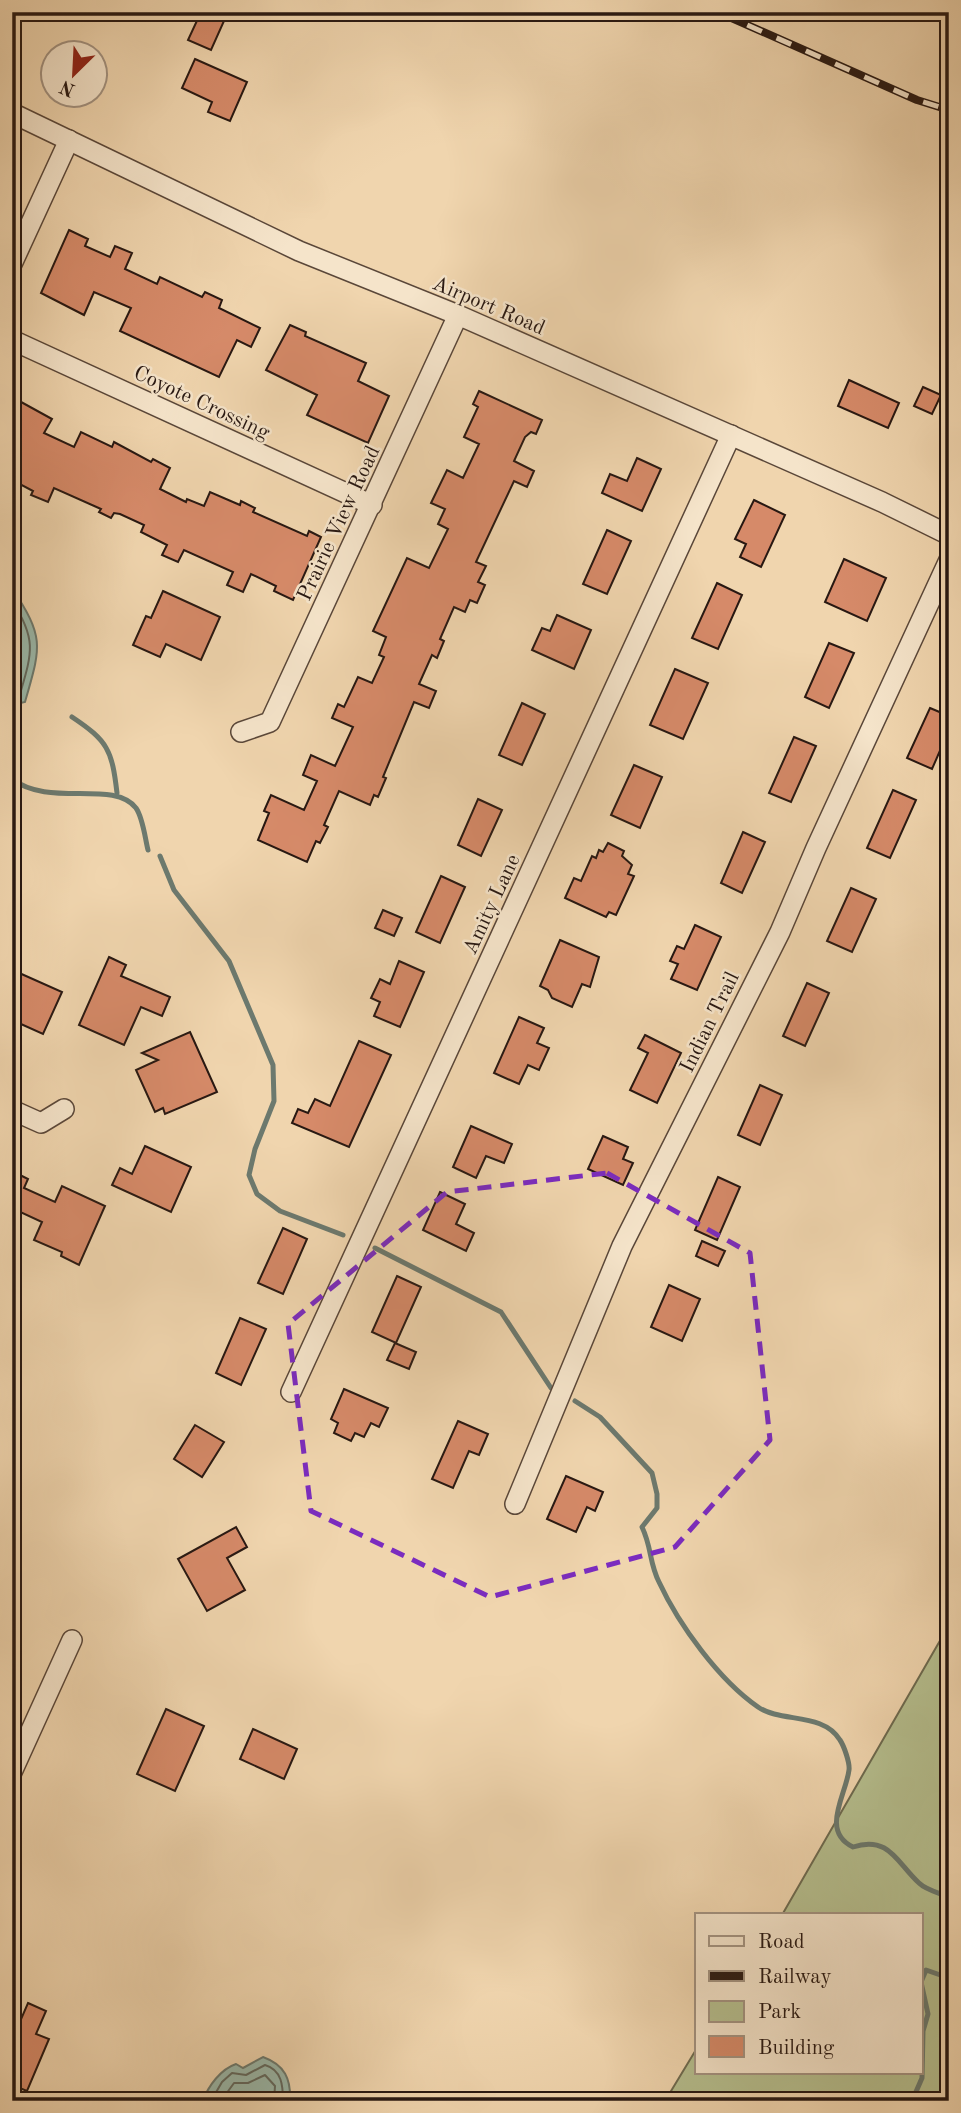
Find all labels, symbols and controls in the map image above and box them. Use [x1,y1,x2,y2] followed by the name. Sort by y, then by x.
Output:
[38,38,108,108] north arrow
[57,75,79,99] text: N
[429,273,548,340] street label: Airport Road
[130,363,273,444] street label: Coyote Crossing
[294,443,384,604] street label: Prairie View Road
[460,851,525,958] street label: Amity Lane
[677,969,744,1076] street label: Indian Trail
[695,1913,922,2074] legend
[758,1932,805,1953] text: Road
[758,1967,832,1988] text: Railway
[758,2002,801,2023] text: Park
[758,2038,835,2059] text: Building

